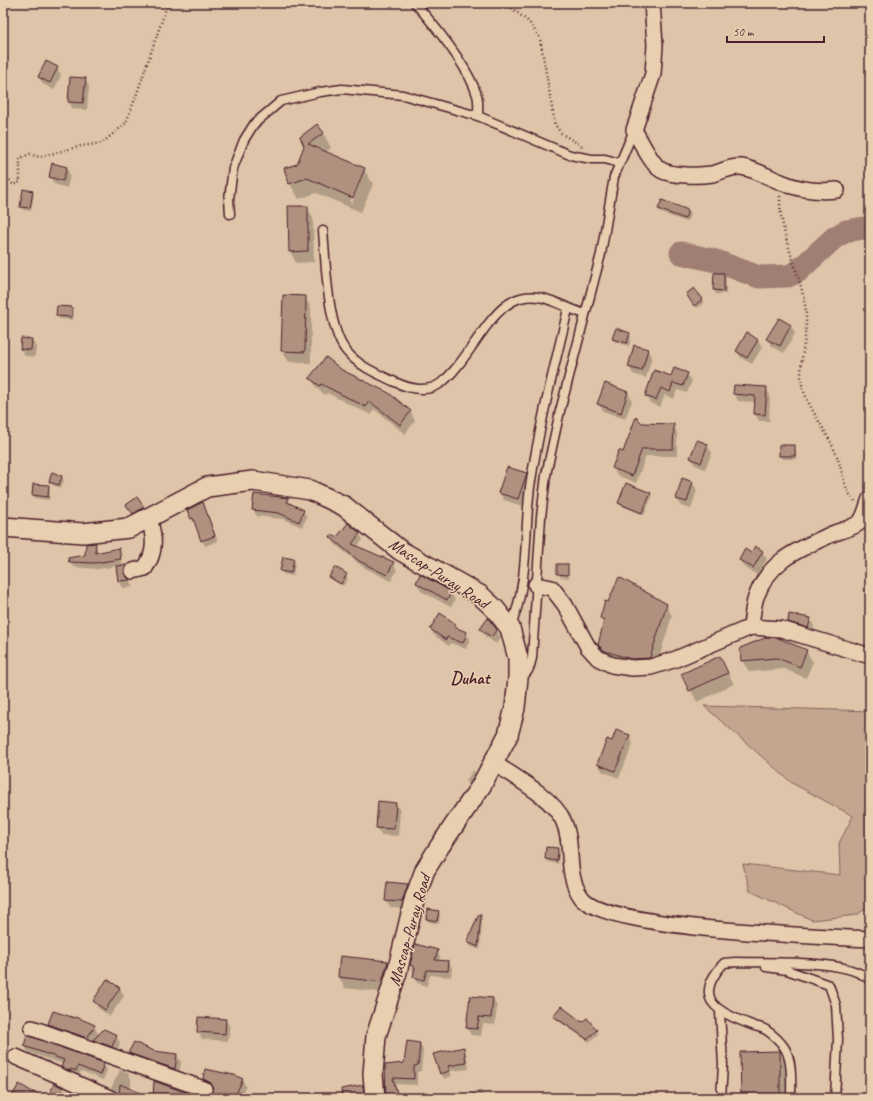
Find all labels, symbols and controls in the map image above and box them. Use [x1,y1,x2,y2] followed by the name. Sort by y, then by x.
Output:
[727,18,824,44] scale bar
[733,24,755,40] text: 50 m
[385,533,495,615] street label: Mascap-Puray Road
[450,667,492,689] district label: Duhat
[383,870,436,988] street label: Mascap-Puray Road

